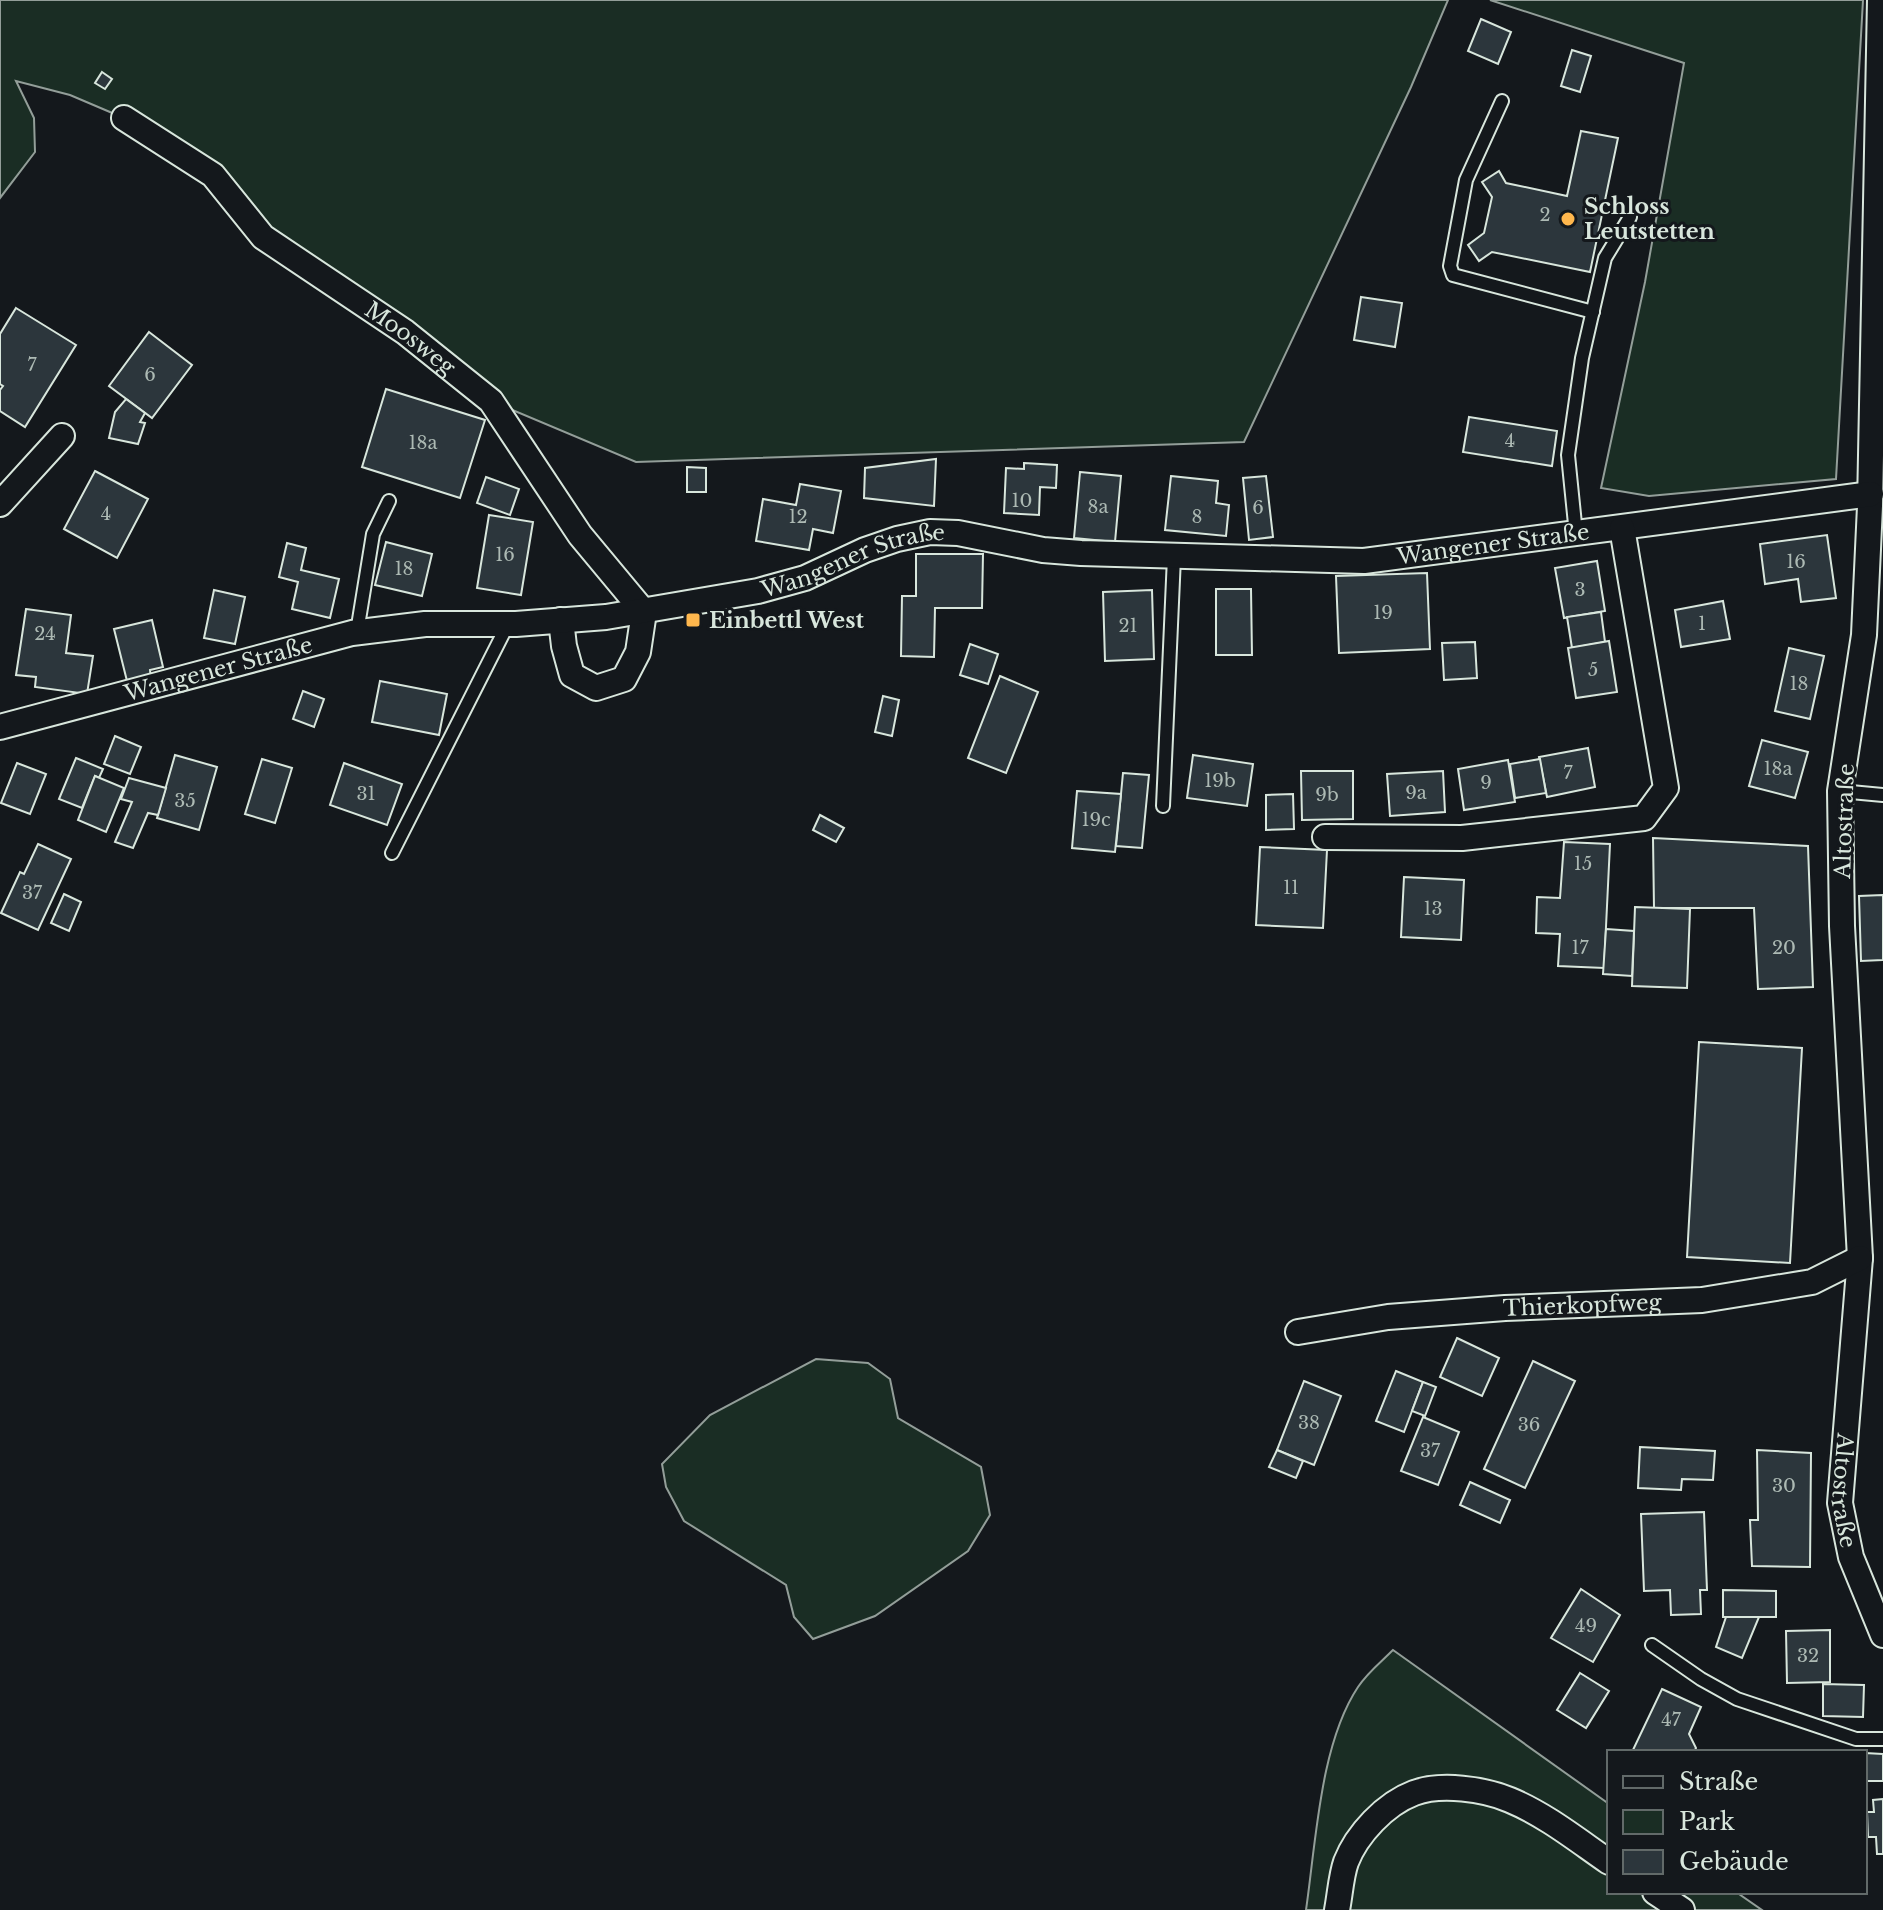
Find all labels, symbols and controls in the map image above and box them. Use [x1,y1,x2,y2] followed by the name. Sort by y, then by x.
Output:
[1584,193,1715,245] place label: Schloss Leutstetten
[1539,204,1551,226] house number: 2
[1559,210,1577,228] marker: Schloss Leutstetten
[360,296,461,382] street label: Moosweg
[27,354,37,376] house number: 7
[144,364,156,386] house number: 6
[1505,430,1515,452] house number: 4
[409,432,437,454] house number: 18a
[1012,490,1032,512] house number: 10
[1088,496,1108,518] house number: 8a
[1252,497,1264,519] house number: 6
[101,503,111,525] house number: 4
[788,506,808,528] house number: 12
[1192,506,1202,528] house number: 8
[1394,518,1591,571] street label: Wangener Straße
[757,519,945,604] street label: Wangener Straße
[495,544,515,566] house number: 16
[1786,551,1806,573] house number: 16
[395,558,413,580] house number: 18
[1574,579,1586,601] house number: 3
[1373,602,1393,624] house number: 19
[709,607,864,634] place label: Einbettl West
[684,611,702,629] marker: Einbettl West
[1698,613,1706,635] house number: 1
[1118,615,1138,637] house number: 21
[34,623,56,645] house number: 24
[120,631,316,707] street label: Wangener Straße
[1588,659,1598,681] house number: 5
[1790,673,1808,695] house number: 18
[1764,758,1792,780] house number: 18a
[1563,762,1573,784] house number: 7
[1829,763,1860,880] street label: Altostraße
[1204,770,1236,792] house number: 19b
[1480,772,1492,794] house number: 9
[1405,782,1427,804] house number: 9a
[356,783,376,805] house number: 31
[1315,784,1339,806] house number: 9b
[174,790,196,812] house number: 35
[1081,809,1111,831] house number: 19c
[1574,853,1592,875] house number: 15
[1283,877,1299,899] house number: 11
[22,882,43,904] house number: 37
[1423,898,1443,920] house number: 13
[1571,937,1589,959] house number: 17
[1772,937,1796,959] house number: 20
[1502,1289,1663,1322] street label: Thierkopfweg
[1298,1412,1320,1434] house number: 38
[1518,1414,1540,1436] house number: 36
[1825,1431,1862,1550] street label: Altostraße
[1420,1440,1441,1462] house number: 37
[1772,1475,1796,1497] house number: 30
[1575,1615,1597,1637] house number: 49
[1797,1645,1819,1667] house number: 32
[1661,1709,1682,1731] house number: 47
[1607,1750,1867,1894] legend
[1679,1767,1758,1796] text: Straße
[1679,1807,1735,1836] text: Park
[1679,1847,1789,1876] text: Gebäude

